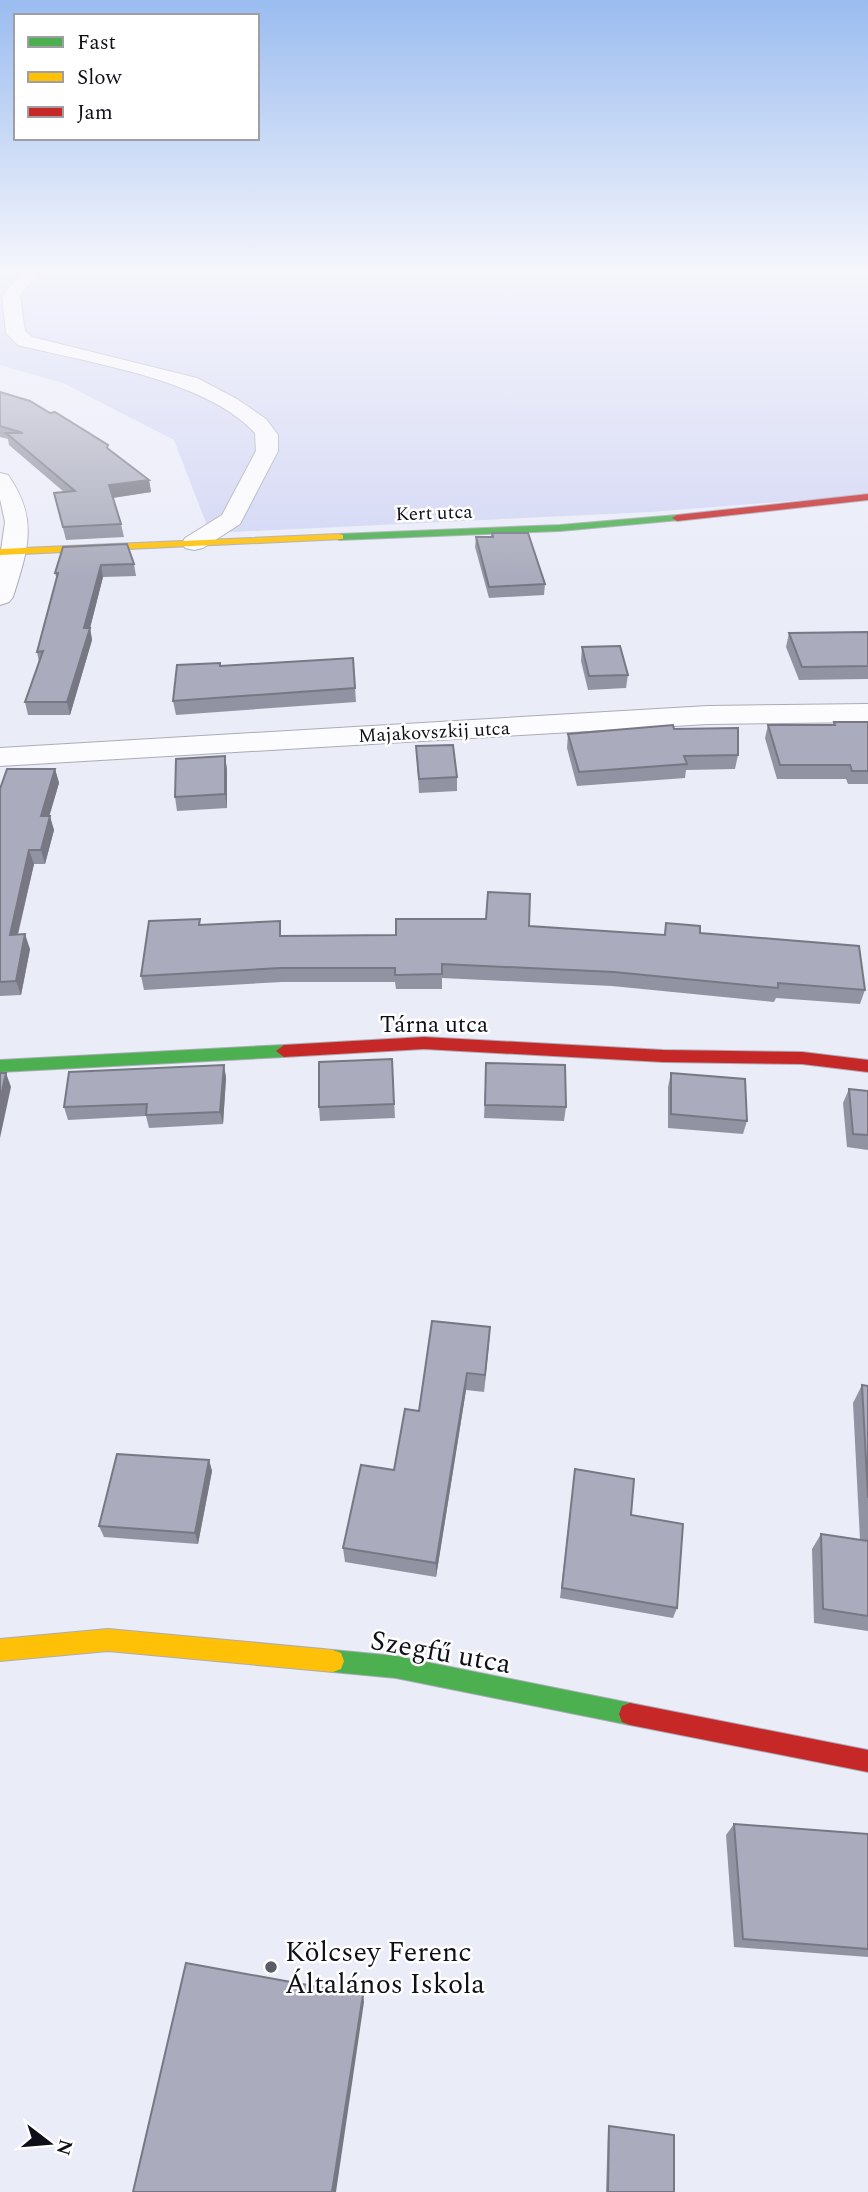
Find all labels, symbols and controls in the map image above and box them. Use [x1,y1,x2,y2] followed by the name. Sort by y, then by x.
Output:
[14,14,259,140] legend
[77,27,116,59] text: Fast
[77,62,123,94] text: Slow
[77,97,113,129] text: Jam
[395,498,474,529] street label: Kert utca
[357,714,511,751] street label: Majakovszkij utca
[380,1008,488,1043] street label: Tárna utca
[367,1619,515,1686] street label: Szegfű utca
[285,1931,485,2006] place label: Kölcsey Ferenc Általános Iskola
[263,1959,279,1975] marker: Kölcsey Ferenc Általános Iskola
[14,2108,84,2178] north arrow
[48,2136,80,2159] text: N

